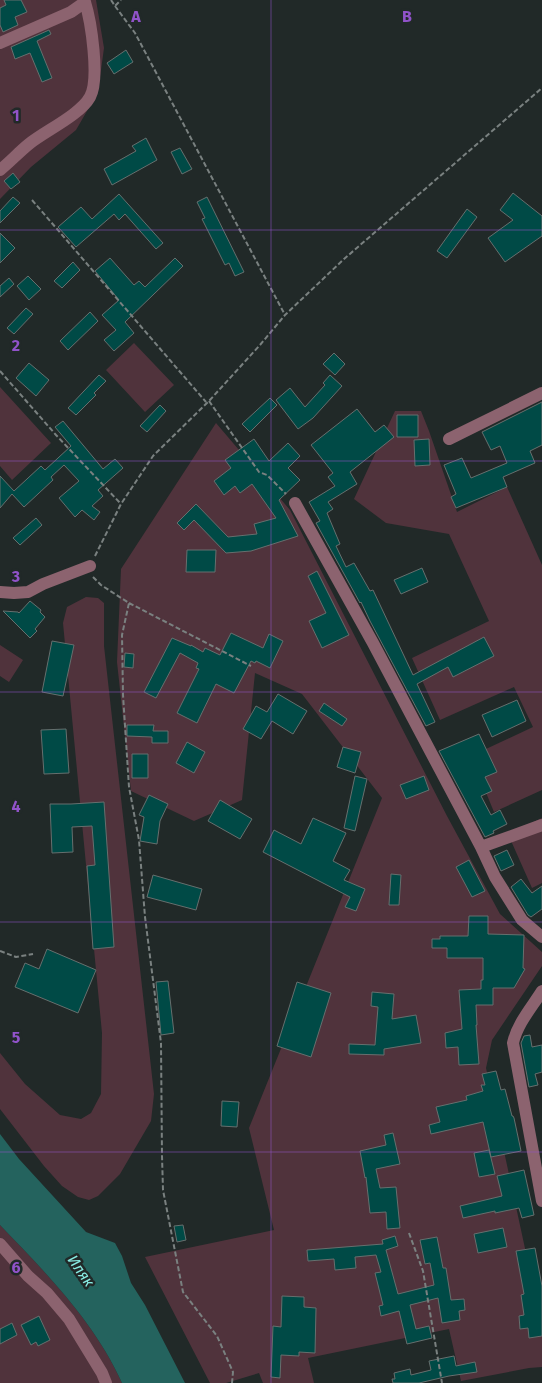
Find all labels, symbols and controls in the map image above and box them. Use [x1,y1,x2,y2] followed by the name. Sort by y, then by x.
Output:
[130,7,141,26] text: A
[402,7,412,26] text: B
[12,106,20,125] text: 1
[12,336,20,355] text: 2
[11,567,20,586] text: 3
[11,797,21,816] text: 4
[12,1028,21,1047] text: 5
[64,1252,98,1290] water label: Иляк
[11,1258,21,1277] text: 6

